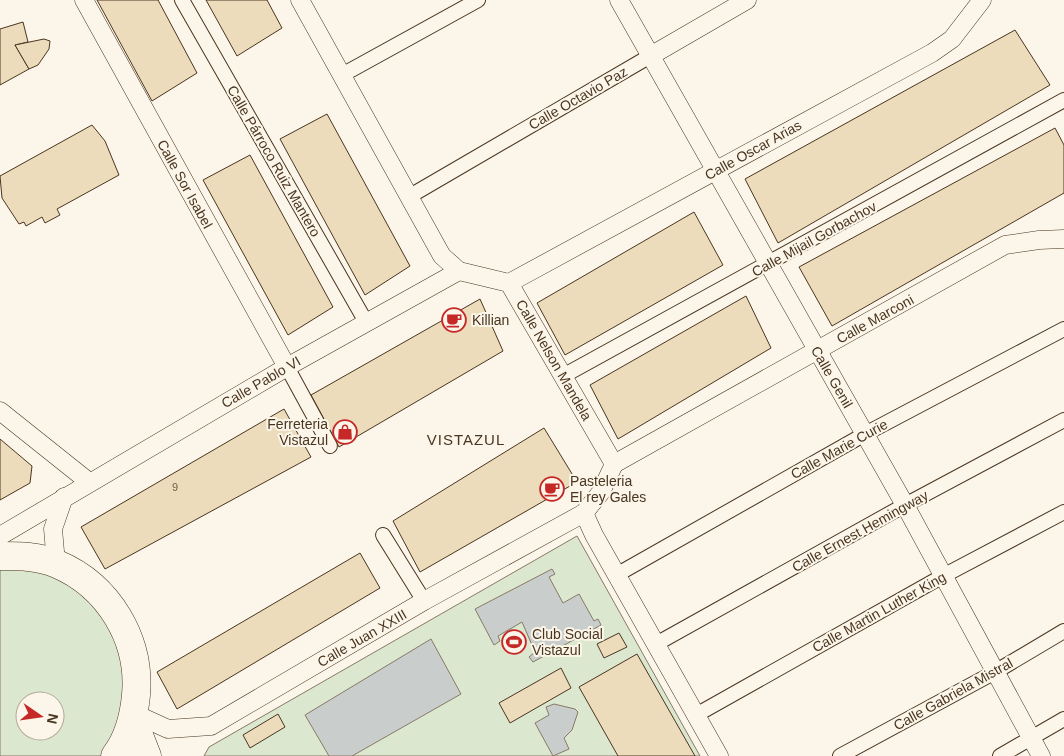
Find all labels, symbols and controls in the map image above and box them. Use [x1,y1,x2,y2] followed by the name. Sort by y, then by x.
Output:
[526,63,630,133] street label: Calle Octavio Paz
[224,83,324,240] street label: Calle Párroco Ruiz Mantero
[702,117,804,183] street label: Calle Oscar Arias
[154,137,216,231] street label: Calle Sor Isabel
[749,198,879,280] street label: Calle Mijail Gorbachov
[834,291,916,347] street label: Calle Marconi
[513,297,595,423] street label: Calle Nelson Mandela
[441,307,467,333] cafe icon: Killian
[472,312,509,328] place label: Killian
[808,343,856,411] street label: Calle Genil
[219,353,303,411] street label: Calle Pablo VI
[267,416,328,448] place label: Ferreteria Vistazul
[788,416,890,482] street label: Calle Marie Curie
[332,419,358,445] shop icon: Ferreteria Vistazul
[427,431,505,448] district label: VISTAZUL
[570,473,646,505] place label: Pasteleria El rey Gales
[539,476,565,502] cafe icon: Pasteleria El rey Gales
[172,481,178,493] house number: 9
[789,487,931,575] street label: Calle Ernest Hemingway
[809,569,949,655] street label: Calle Martin Luther King
[315,606,409,670] street label: Calle Juan XXIII
[532,626,603,658] place label: Club Social Vistazul
[501,629,527,655] sports icon: Club Social Vistazul
[891,655,1015,733] street label: Calle Gabriela Mistral
[15,691,65,741] north arrow
[44,712,62,726] text: N

